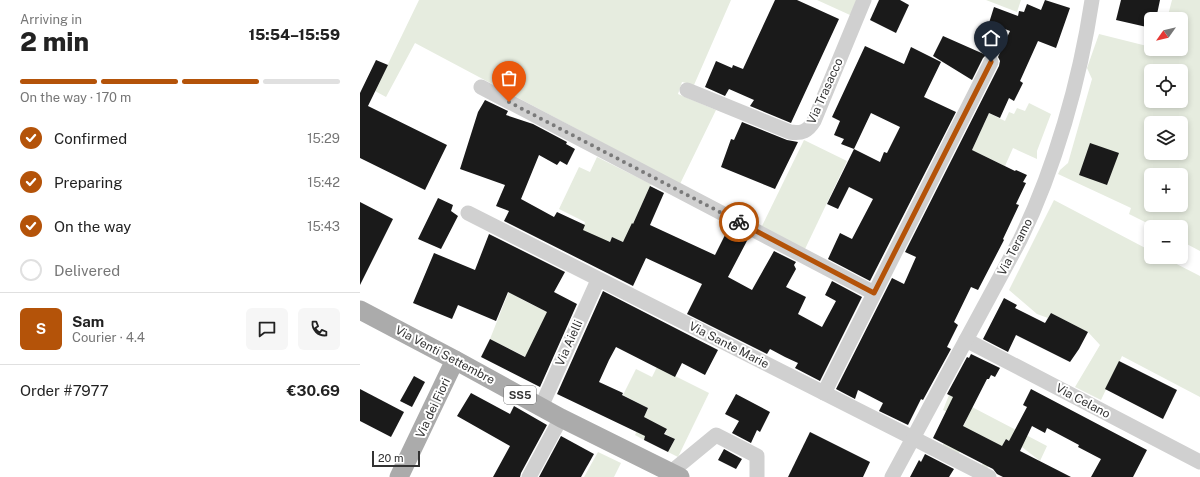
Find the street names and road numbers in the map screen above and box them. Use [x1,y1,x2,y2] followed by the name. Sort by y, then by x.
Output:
[804,56,846,126] street label: Via Trasacco
[995,216,1035,278] street label: Via Teramo
[553,318,585,368] street label: Via Aielli
[687,319,771,371] street label: Via Sante Marie
[393,323,497,387] street label: Via Venti Settembre
[413,376,453,440] street label: Via dei Fiori
[1053,381,1113,421] street label: Via Celano
[504,386,536,404] road number: SS5

